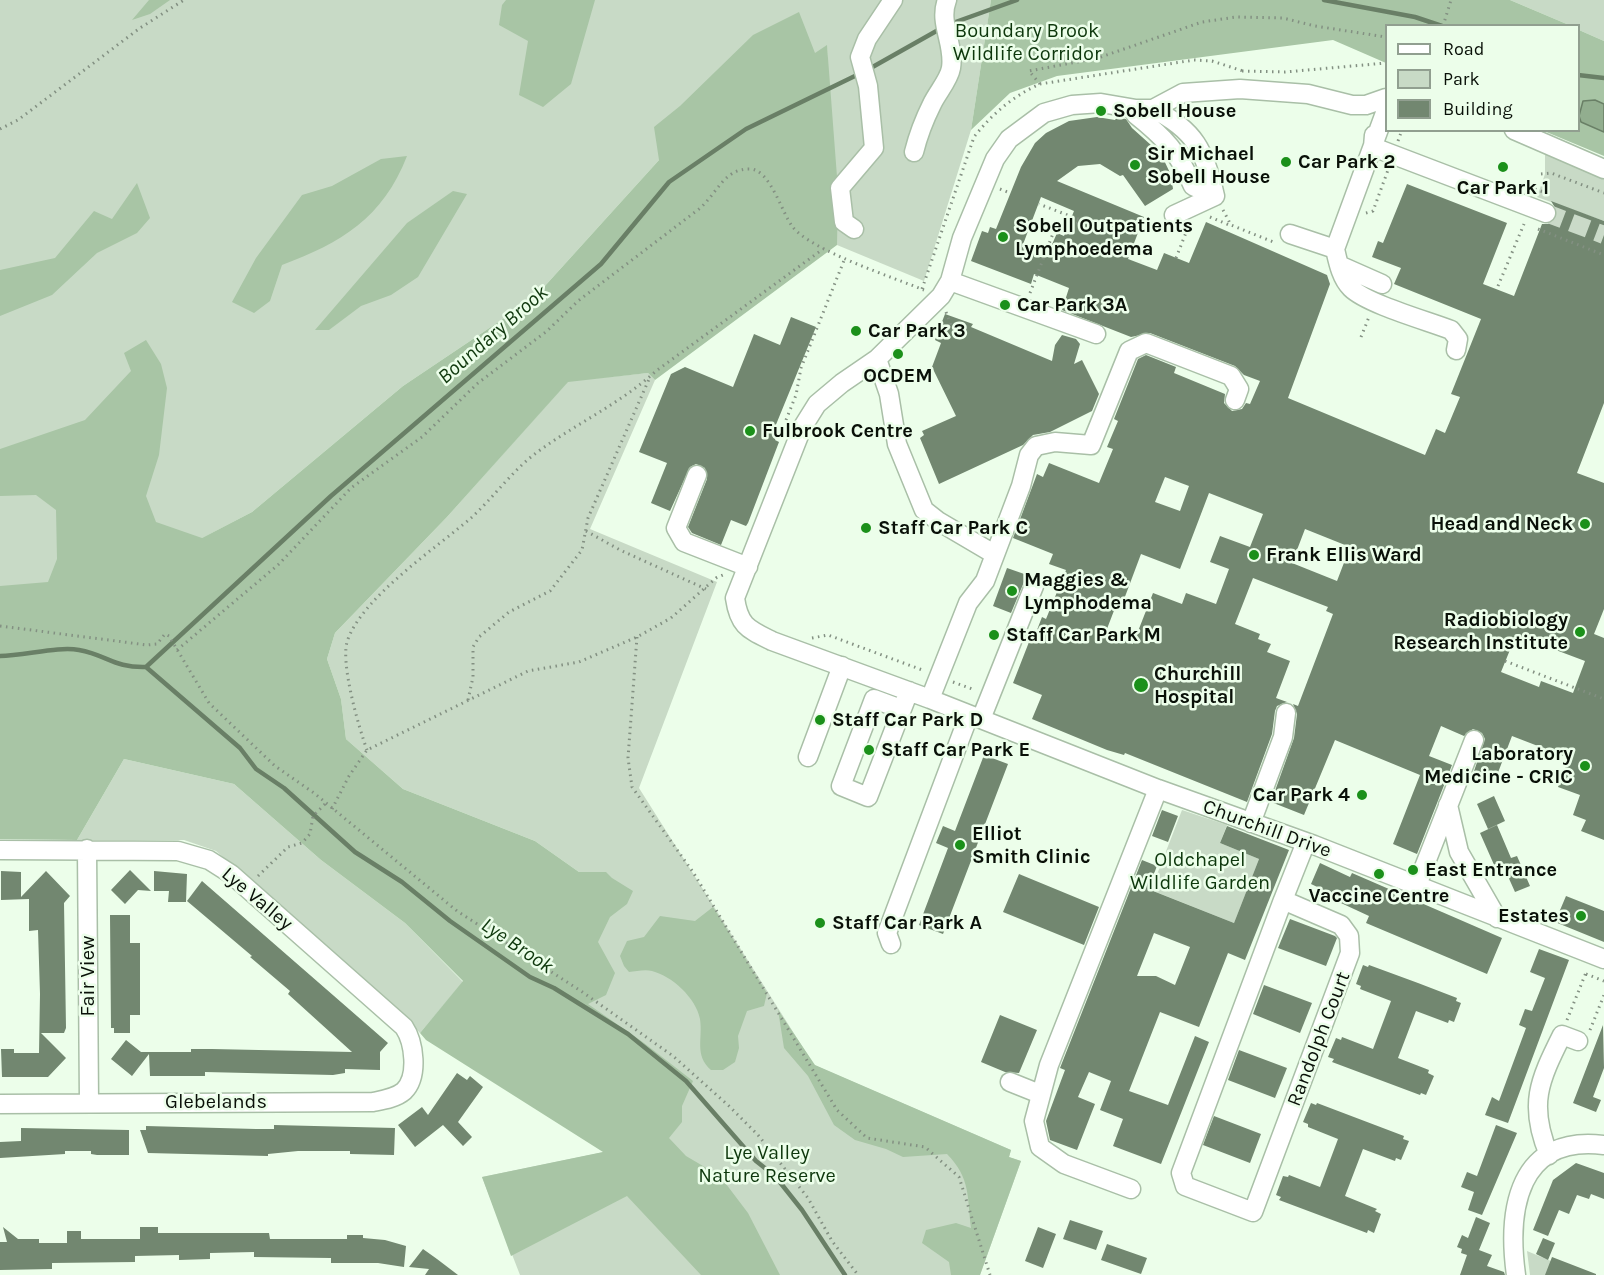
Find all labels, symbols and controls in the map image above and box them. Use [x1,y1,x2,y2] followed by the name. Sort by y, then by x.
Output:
[953,19,1101,66] park label: Boundary Brook Wildlife Corridor
[1385,24,1580,132] legend
[1443,38,1484,60] text: Road
[1443,68,1480,90] text: Park
[1443,98,1513,120] text: Building
[1113,99,1236,123] place label: Sobell House
[1094,104,1108,118] marker: Sobell House
[1147,142,1270,189] place label: Sir Michael Sobell House
[1298,150,1395,174] place label: Car Park 2
[1279,155,1293,169] marker: Car Park 2
[1128,158,1142,172] marker: Sir Michael Sobell House
[1496,160,1510,174] marker: Car Park 1
[1457,176,1549,200] place label: Car Park 1
[1015,214,1193,261] place label: Sobell Outpatients Lymphoedema
[996,230,1010,244] marker: Sobell Outpatients Lymphoedema
[433,280,553,390] water label: Boundary Brook
[1017,293,1127,317] place label: Car Park 3A
[998,298,1012,312] marker: Car Park 3A
[868,319,966,343] place label: Car Park 3
[849,324,863,338] marker: Car Park 3
[891,347,905,361] marker: OCDEM
[863,364,933,388] place label: OCDEM
[762,419,913,443] place label: Fulbrook Centre
[743,424,757,438] marker: Fulbrook Centre
[1430,512,1573,536] place label: Head and Neck
[878,516,1028,540] place label: Staff Car Park C
[1578,517,1592,531] marker: Head and Neck
[859,521,873,535] marker: Staff Car Park C
[1266,543,1422,567] place label: Frank Ellis Ward
[1247,548,1261,562] marker: Frank Ellis Ward
[1024,568,1152,615] place label: Maggies & Lymphodema
[1005,584,1019,598] marker: Maggies & Lymphodema
[1393,608,1568,655] place label: Radiobiology Research Institute
[1006,623,1161,647] place label: Staff Car Park M
[1573,625,1587,639] marker: Radiobiology Research Institute
[987,628,1001,642] marker: Staff Car Park M
[1154,662,1241,709] place label: Churchill Hospital
[1132,676,1150,694] marker: Churchill Hospital
[832,708,983,732] place label: Staff Car Park D
[813,713,827,727] marker: Staff Car Park D
[881,738,1030,762] place label: Staff Car Park E
[1424,742,1573,789] place label: Laboratory Medicine - CRIC
[862,743,876,757] marker: Staff Car Park E
[1578,759,1592,773] marker: Laboratory Medicine - CRIC
[1253,783,1350,807] place label: Car Park 4
[1355,788,1369,802] marker: Car Park 4
[1200,795,1334,863] street label: Churchill Drive
[972,822,1091,869] place label: Elliot Smith Clinic
[953,838,967,852] marker: Elliot Smith Clinic
[1130,848,1270,895] park label: Oldchapel Wildlife Garden
[1425,858,1557,882] place label: East Entrance
[217,862,297,936] street label: Lye Valley
[1406,863,1420,877] marker: East Entrance
[1372,867,1386,881] marker: Vaccine Centre
[1309,884,1449,908] place label: Vaccine Centre
[1498,904,1569,928] place label: Estates
[1574,909,1588,923] marker: Estates
[832,911,982,935] place label: Staff Car Park A
[476,913,558,979] water label: Lye Brook
[813,916,827,930] marker: Staff Car Park A
[76,936,100,1016] street label: Fair View
[1282,968,1356,1110] street label: Randolph Court
[165,1090,267,1114] street label: Glebelands
[698,1141,836,1188] park label: Lye Valley Nature Reserve

